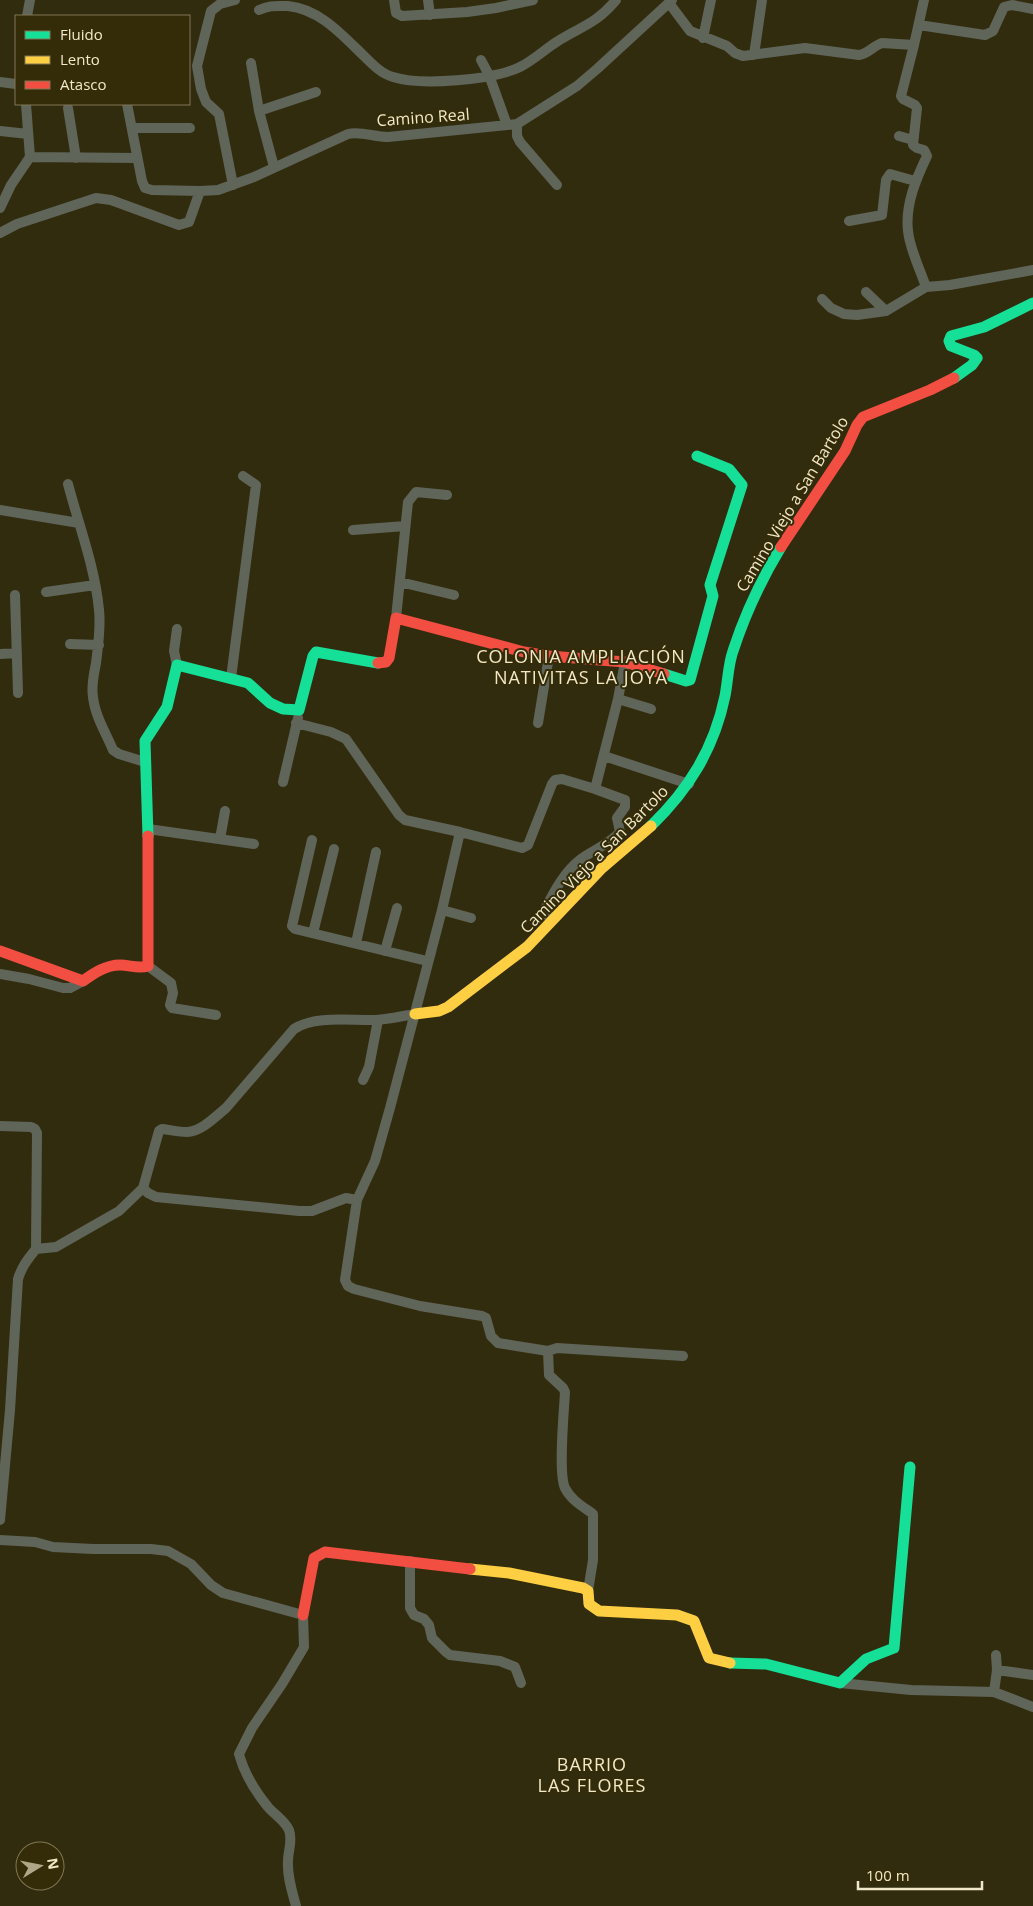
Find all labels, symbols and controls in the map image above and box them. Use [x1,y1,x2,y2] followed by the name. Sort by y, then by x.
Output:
[15,15,190,105] legend
[60,24,103,44] text: Fluido
[60,49,100,69] text: Lento
[60,74,107,94] text: Atasco
[376,103,470,131] street label: Camino Real
[731,412,853,596] street label: Camino Viejo a San Bartolo
[476,644,686,689] district label: COLONIA AMPLIACIÓN NATIVITAS LA JOYA
[515,780,673,938] street label: Camino Viejo a San Bartolo
[538,1752,647,1797] district label: BARRIO LAS FLORES
[15,1841,65,1891] north arrow
[43,1856,64,1871] text: N
[858,1858,982,1890] scale bar
[866,1865,910,1885] text: 100 m

